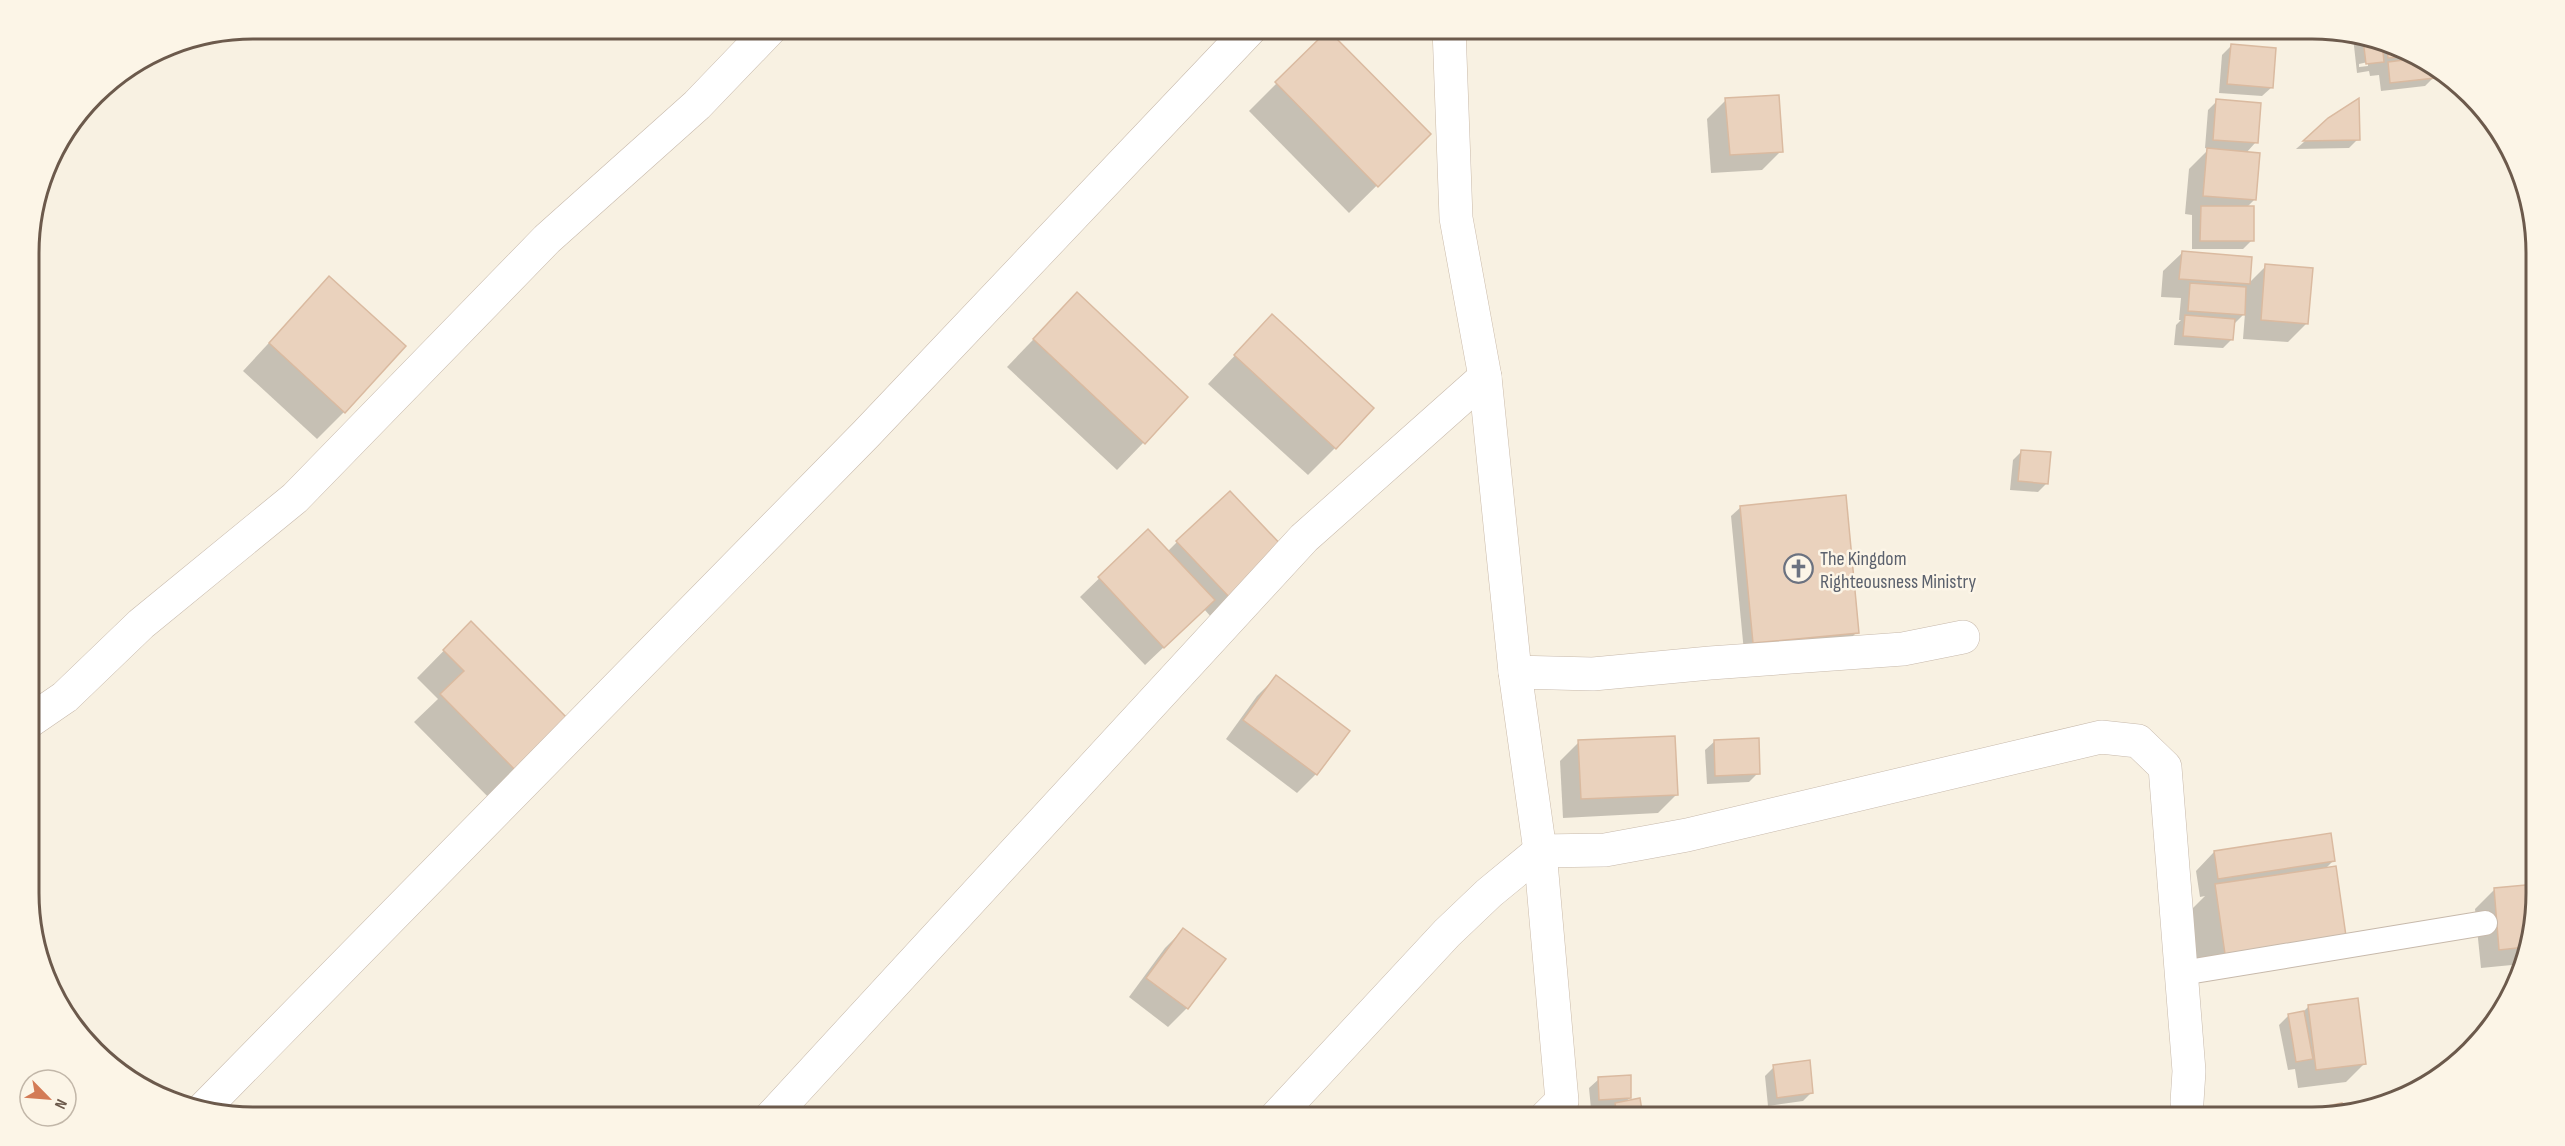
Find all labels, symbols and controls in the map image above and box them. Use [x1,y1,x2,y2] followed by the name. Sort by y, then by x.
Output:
[1820,547,1976,594] place label: The Kingdom Righteousness Ministry
[1783,553,1815,585] church icon: The Kingdom Righteousness Ministry
[18,1068,78,1128] north arrow
[50,1096,71,1112] text: N

